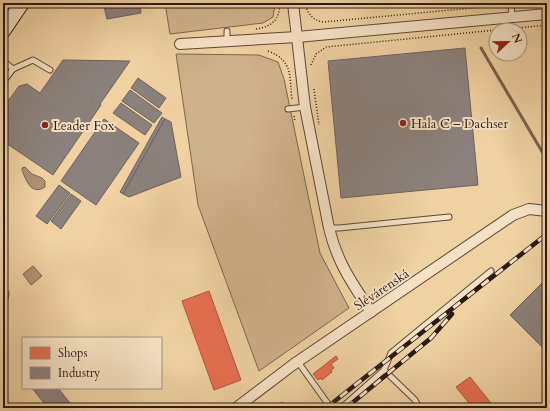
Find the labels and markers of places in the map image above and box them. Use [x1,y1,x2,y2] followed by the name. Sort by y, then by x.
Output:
[411,115,508,133] place label: Hala C – Dachser
[53,117,115,135] place label: Leader Fox
[398,118,408,128] marker: Hala C – Dachser
[40,120,50,130] marker: Leader Fox

